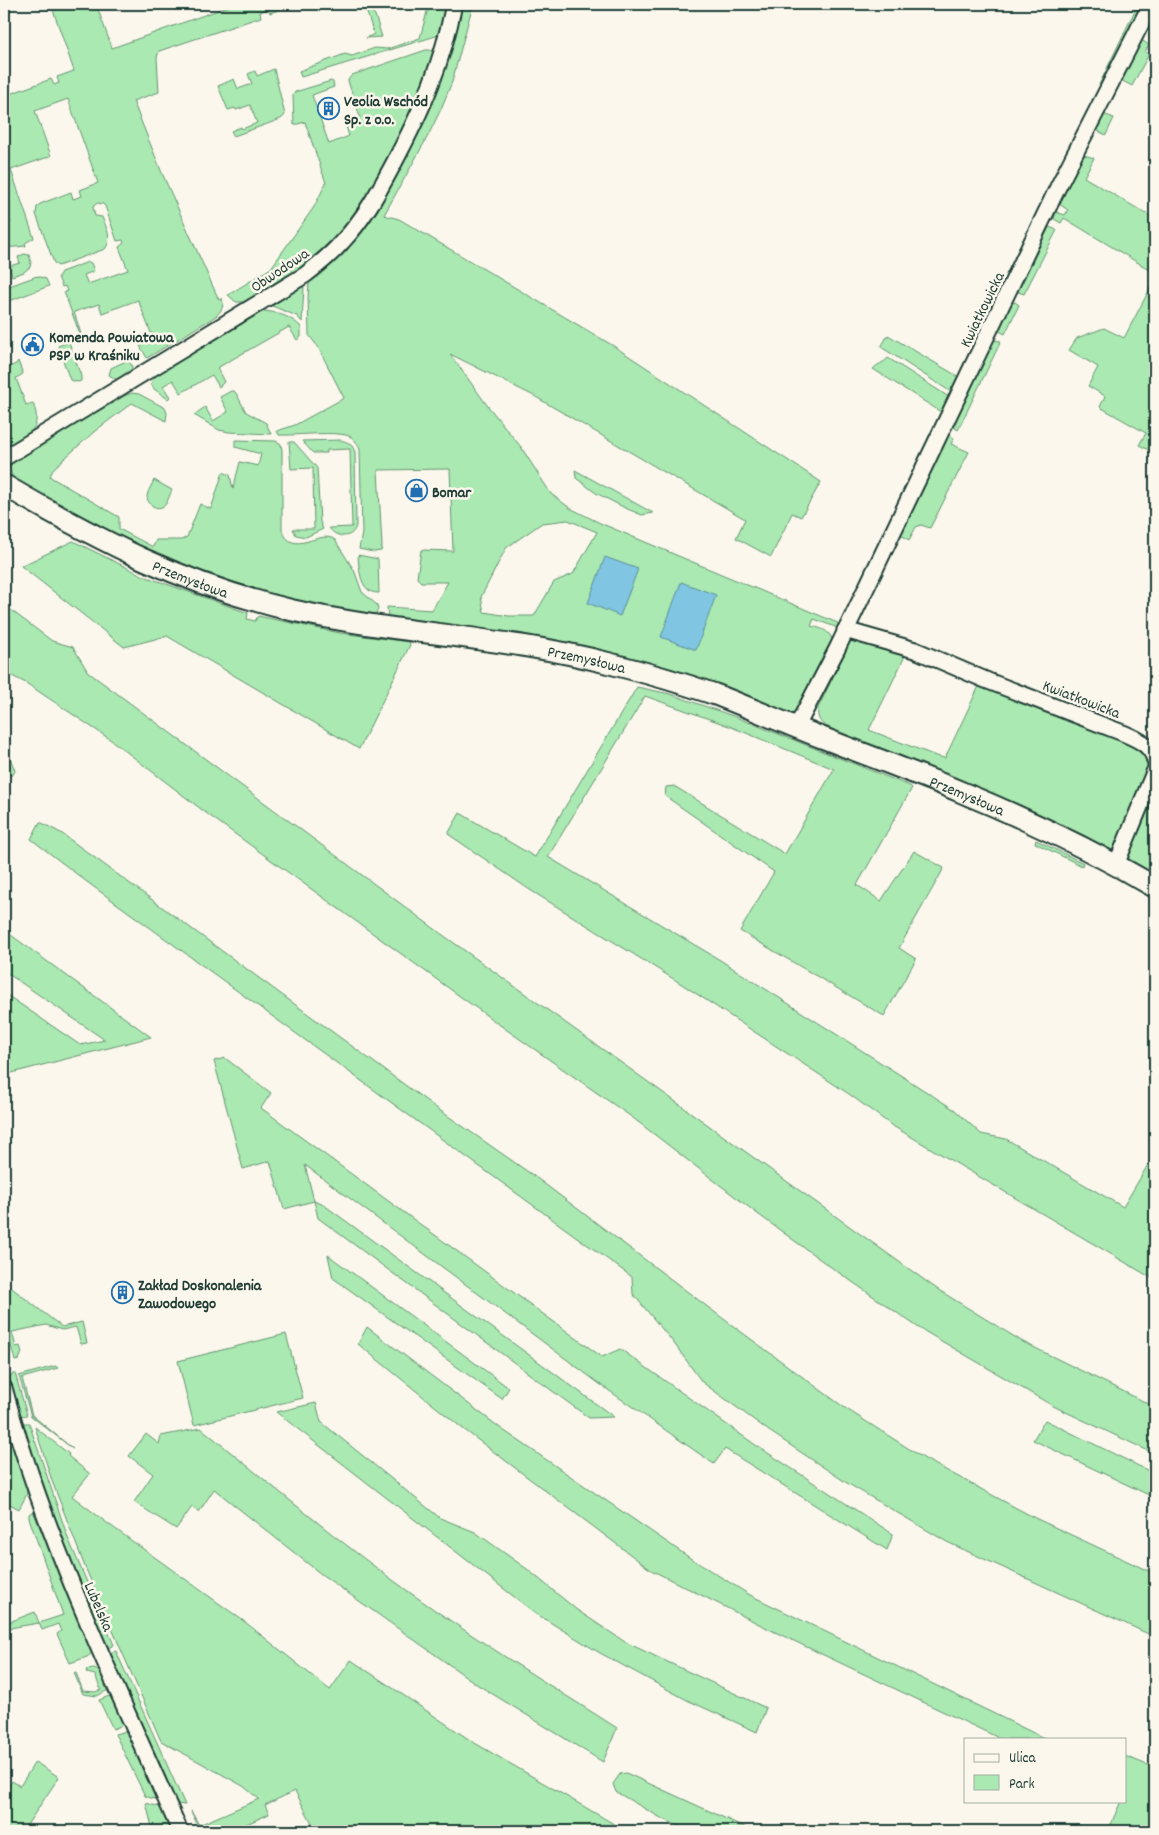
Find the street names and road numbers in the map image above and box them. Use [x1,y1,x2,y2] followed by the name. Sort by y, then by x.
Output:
[247,243,315,299] street label: Obwodowa
[955,268,1012,352] street label: Kwiatkowicka
[148,555,231,606] street label: Przemysłowa
[545,641,628,681] street label: Przemysłowa
[1039,675,1124,726] street label: Kwiatkowicka
[925,771,1008,823] street label: Przemysłowa
[77,1579,119,1636] street label: Lubelska

